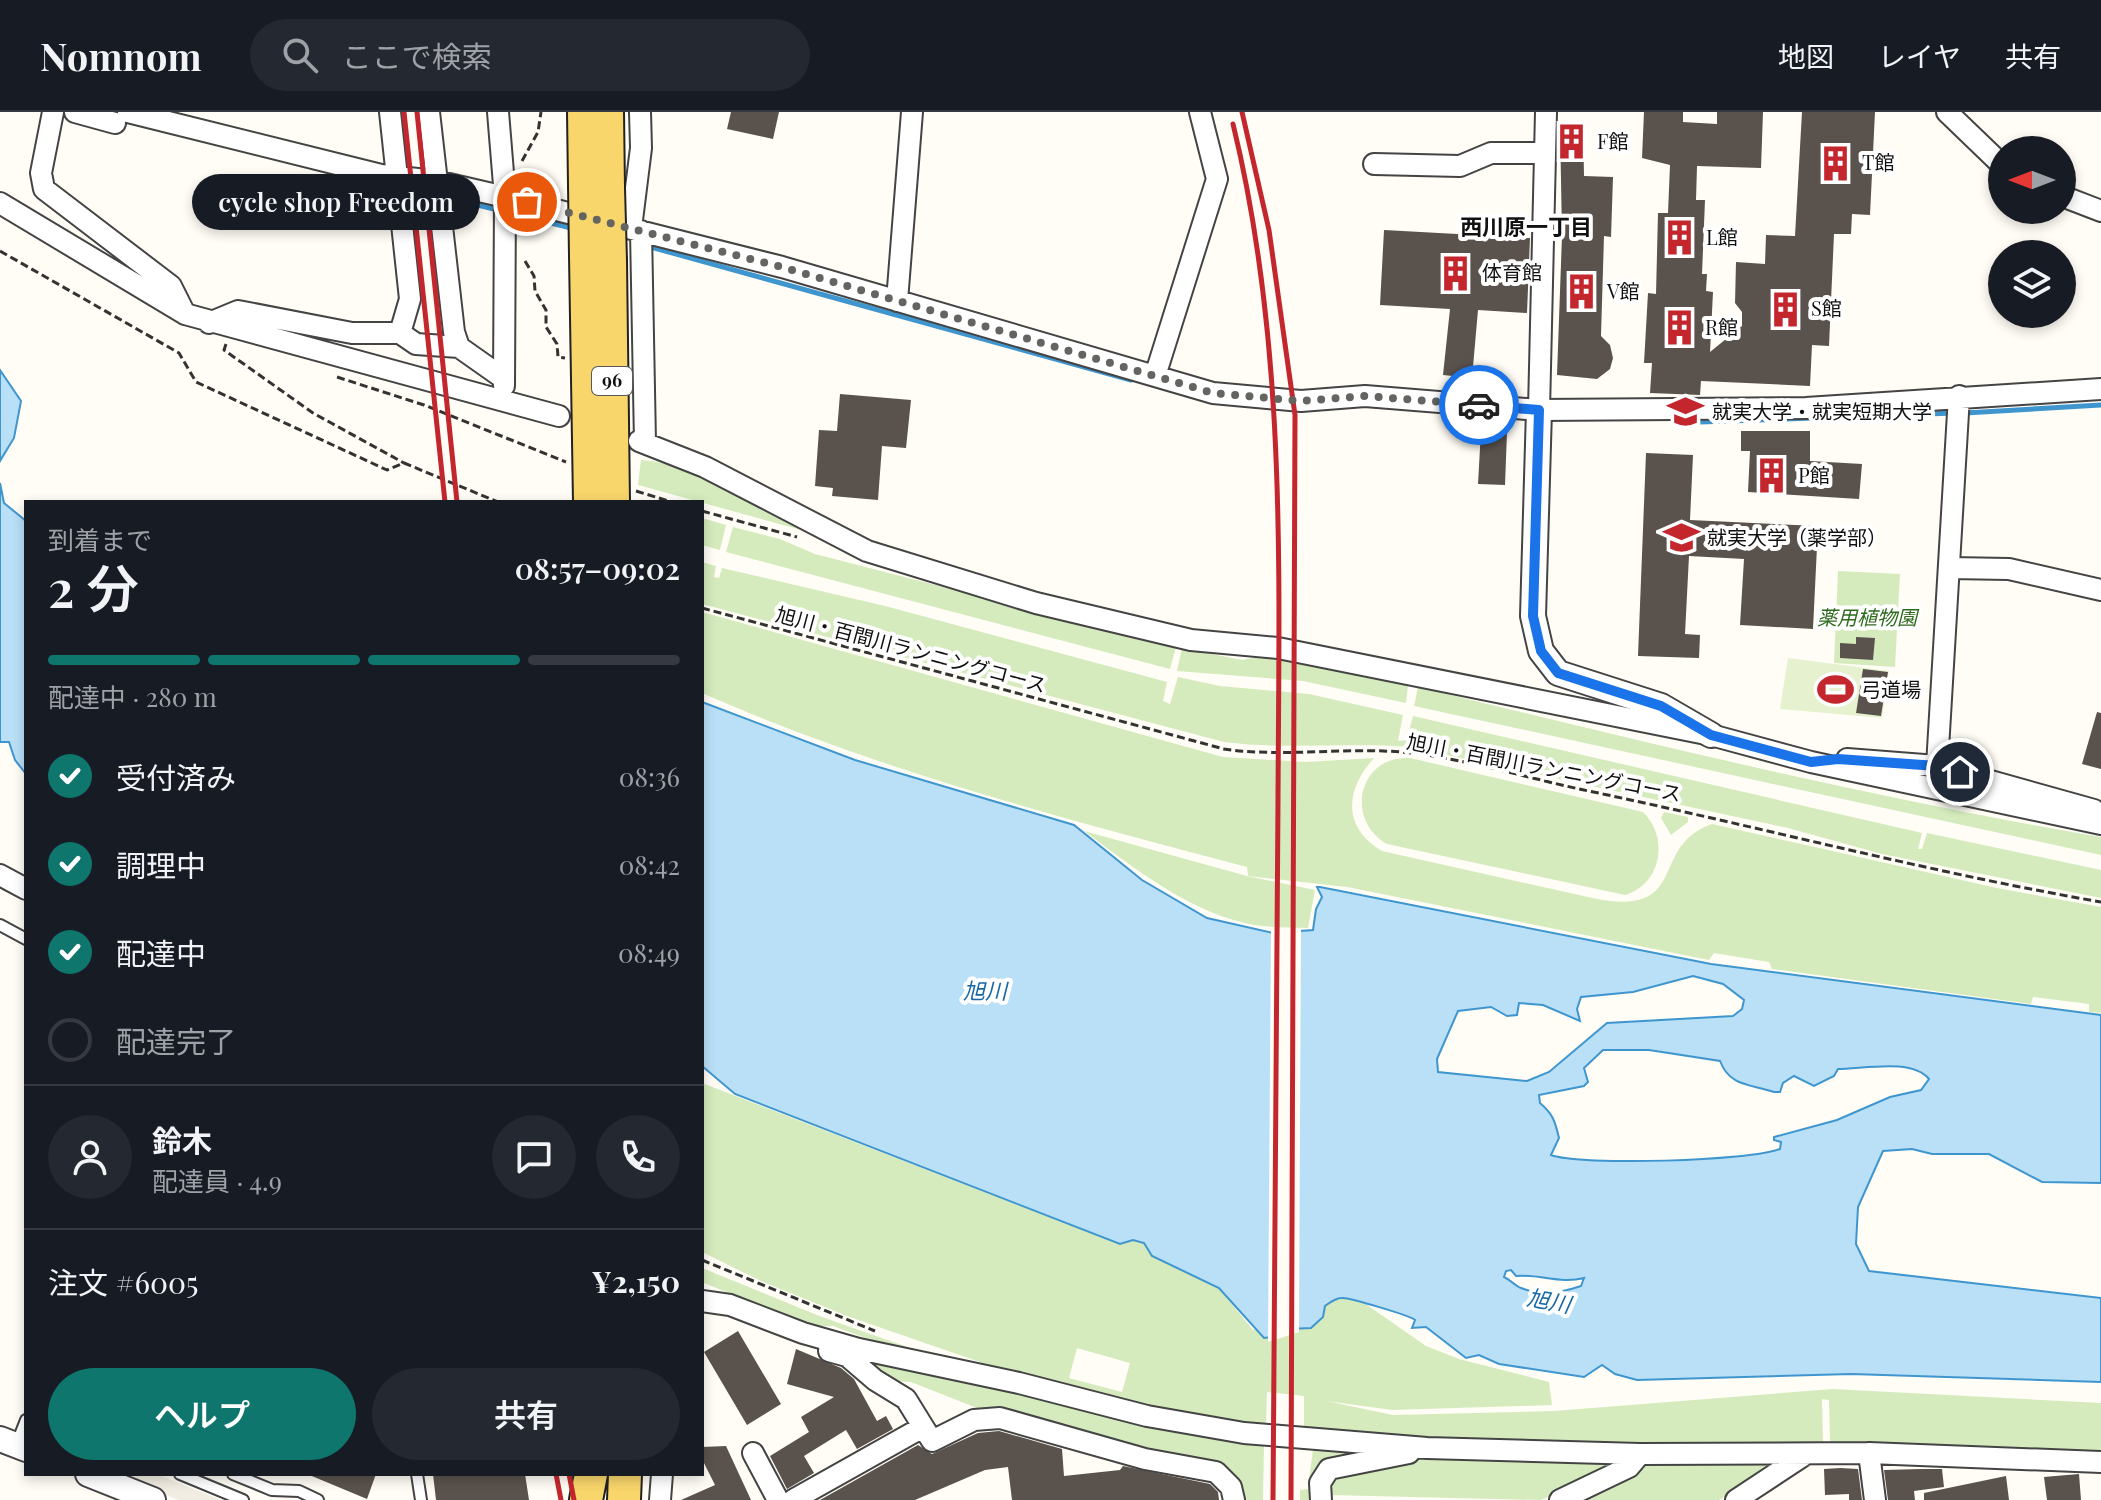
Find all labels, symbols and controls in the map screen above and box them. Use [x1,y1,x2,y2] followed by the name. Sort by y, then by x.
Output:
[250,19,810,91] search box
[40,30,202,81] text: Nomnom
[278,33,322,77] icon: search
[342,36,492,76] text: ここで検索
[1778,37,1834,74] text: 地図
[1878,37,1961,74] text: レイヤ
[2005,37,2061,74] text: 共有
[1552,123,1590,161] building icon: F館
[1597,127,1628,154] place label: F館
[1988,136,2076,224] north arrow
[1988,136,2076,328] map controls
[1817,144,1855,182] building icon: T館
[1862,148,1894,175] place label: T館
[493,168,561,236] pin
[191,174,479,230] callout: cycle shop Freedom
[505,180,549,224] icon: bag
[218,184,454,219] text: cycle shop Freedom
[1460,211,1592,241] district label: 西川原一丁目
[1661,219,1699,257] building icon: L館
[1706,223,1738,250] place label: L館
[1988,240,2076,328] button: layers
[1437,254,1475,292] building icon: 体育館
[1482,258,1542,285] place label: 体育館
[1562,273,1600,311] building icon: V館
[1606,277,1640,304] place label: V館
[1766,290,1804,328] building icon: S館
[1811,294,1842,321] place label: S館
[1660,309,1698,347] building icon: R館
[1705,313,1738,340] place label: R館
[1439,365,1519,445] courier
[592,367,632,395] road number: 96
[1457,383,1501,427] icon: car
[1667,393,1705,431] school or university icon: 就実大学・就実短期大学
[1712,397,1932,424] place label: 就実大学・就実短期大学
[1753,457,1791,495] building icon: P館
[1798,461,1830,488] place label: P館
[1662,519,1700,557] school or university icon: 就実大学（薬学部）
[48,522,152,557] text: 到着まで
[1707,523,1887,550] place label: 就実大学（薬学部）
[515,548,680,588] text: 08:57–09:02
[48,552,139,621] text: 2 分
[773,599,1050,698] street label: 旭川・百間川ランニングコース
[1817,603,1920,630] park label: 薬用植物園
[1816,671,1854,709] sports icon: 弓道場
[1861,675,1921,702] place label: 弓道場
[48,679,217,714] text: 配達中 · 280 m
[1405,727,1684,806] street label: 旭川・百間川ランニングコース
[1926,738,1994,806] pin
[1938,750,1982,794] icon: home
[48,754,92,798] icon: check
[116,757,236,797] text: 受付済み
[619,759,680,794] text: 08:36
[48,842,92,886] icon: check
[116,845,206,885] text: 調理中
[619,847,680,882] text: 08:42
[48,930,92,974] icon: check
[116,933,206,973] text: 配達中
[618,935,680,970] text: 08:49
[963,975,1009,1005] water label: 旭川
[116,1021,236,1061] text: 配達完了
[48,1115,132,1199] button: person
[492,1115,576,1199] button: chat
[596,1115,680,1199] button: phone
[152,1120,212,1160] text: 鈴木
[152,1163,282,1198] text: 配達員 · 4.9
[592,1261,680,1301] text: ¥2,150
[48,1262,199,1302] text: 注文 #6005
[1525,1281,1575,1319] water label: 旭川
[48,1368,356,1460] button: ヘルプ
[372,1368,680,1460] button: 共有

